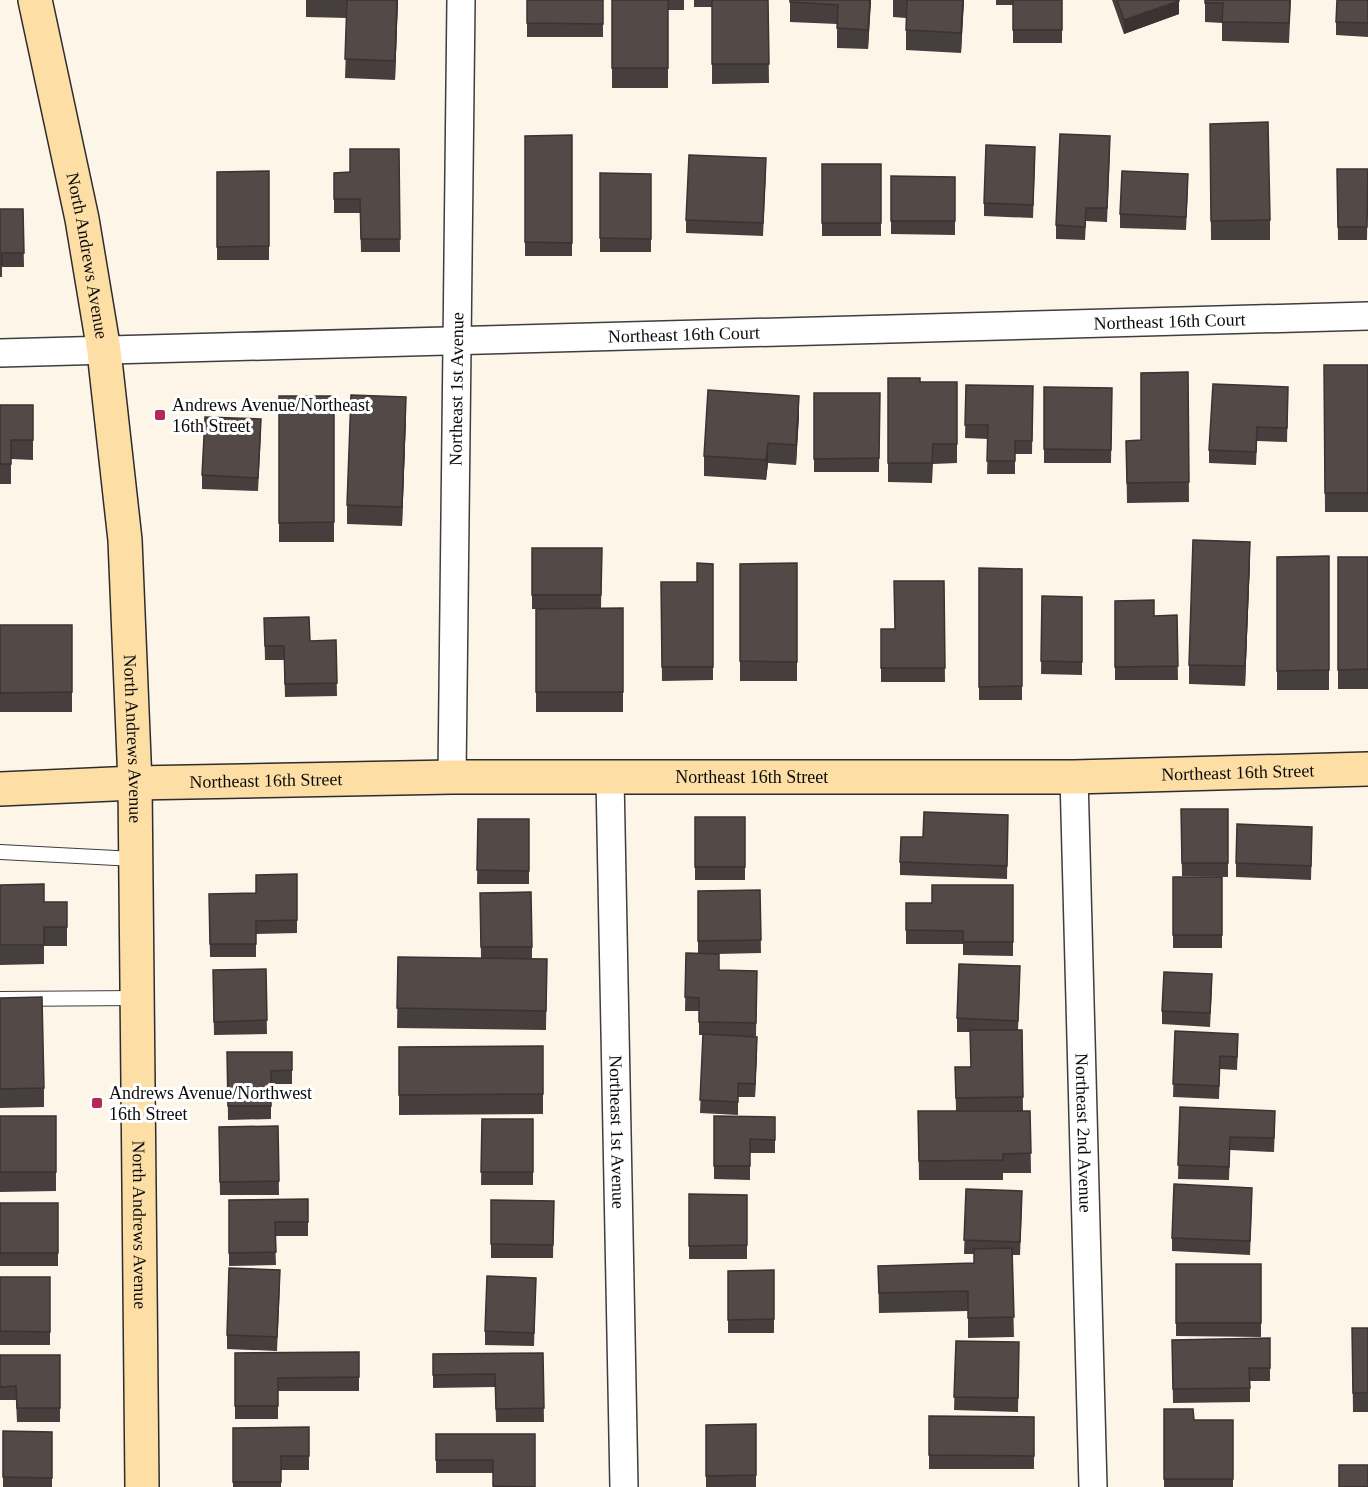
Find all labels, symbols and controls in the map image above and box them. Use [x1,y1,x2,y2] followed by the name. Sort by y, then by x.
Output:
[62,171,112,340] street label: North Andrews Avenue
[1093,309,1246,333] street label: Northeast 16th Court
[446,312,467,466] street label: Northeast 1st Avenue
[607,322,760,347] street label: Northeast 16th Court
[172,395,370,436] place label: Andrews Avenue/Northeast 16th Street
[153,408,167,422] marker: Andrews Avenue/Northeast 16th Street
[120,654,145,823] street label: North Andrews Avenue
[1161,760,1315,785] street label: Northeast 16th Street
[675,767,828,787] street label: Northeast 16th Street
[189,769,343,792] street label: Northeast 16th Street
[1071,1053,1096,1213] street label: Northeast 2nd Avenue
[605,1055,629,1209] street label: Northeast 1st Avenue
[109,1083,312,1124] place label: Andrews Avenue/Northwest 16th Street
[90,1096,104,1110] marker: Andrews Avenue/Northwest 16th Street
[129,1140,150,1309] street label: North Andrews Avenue

